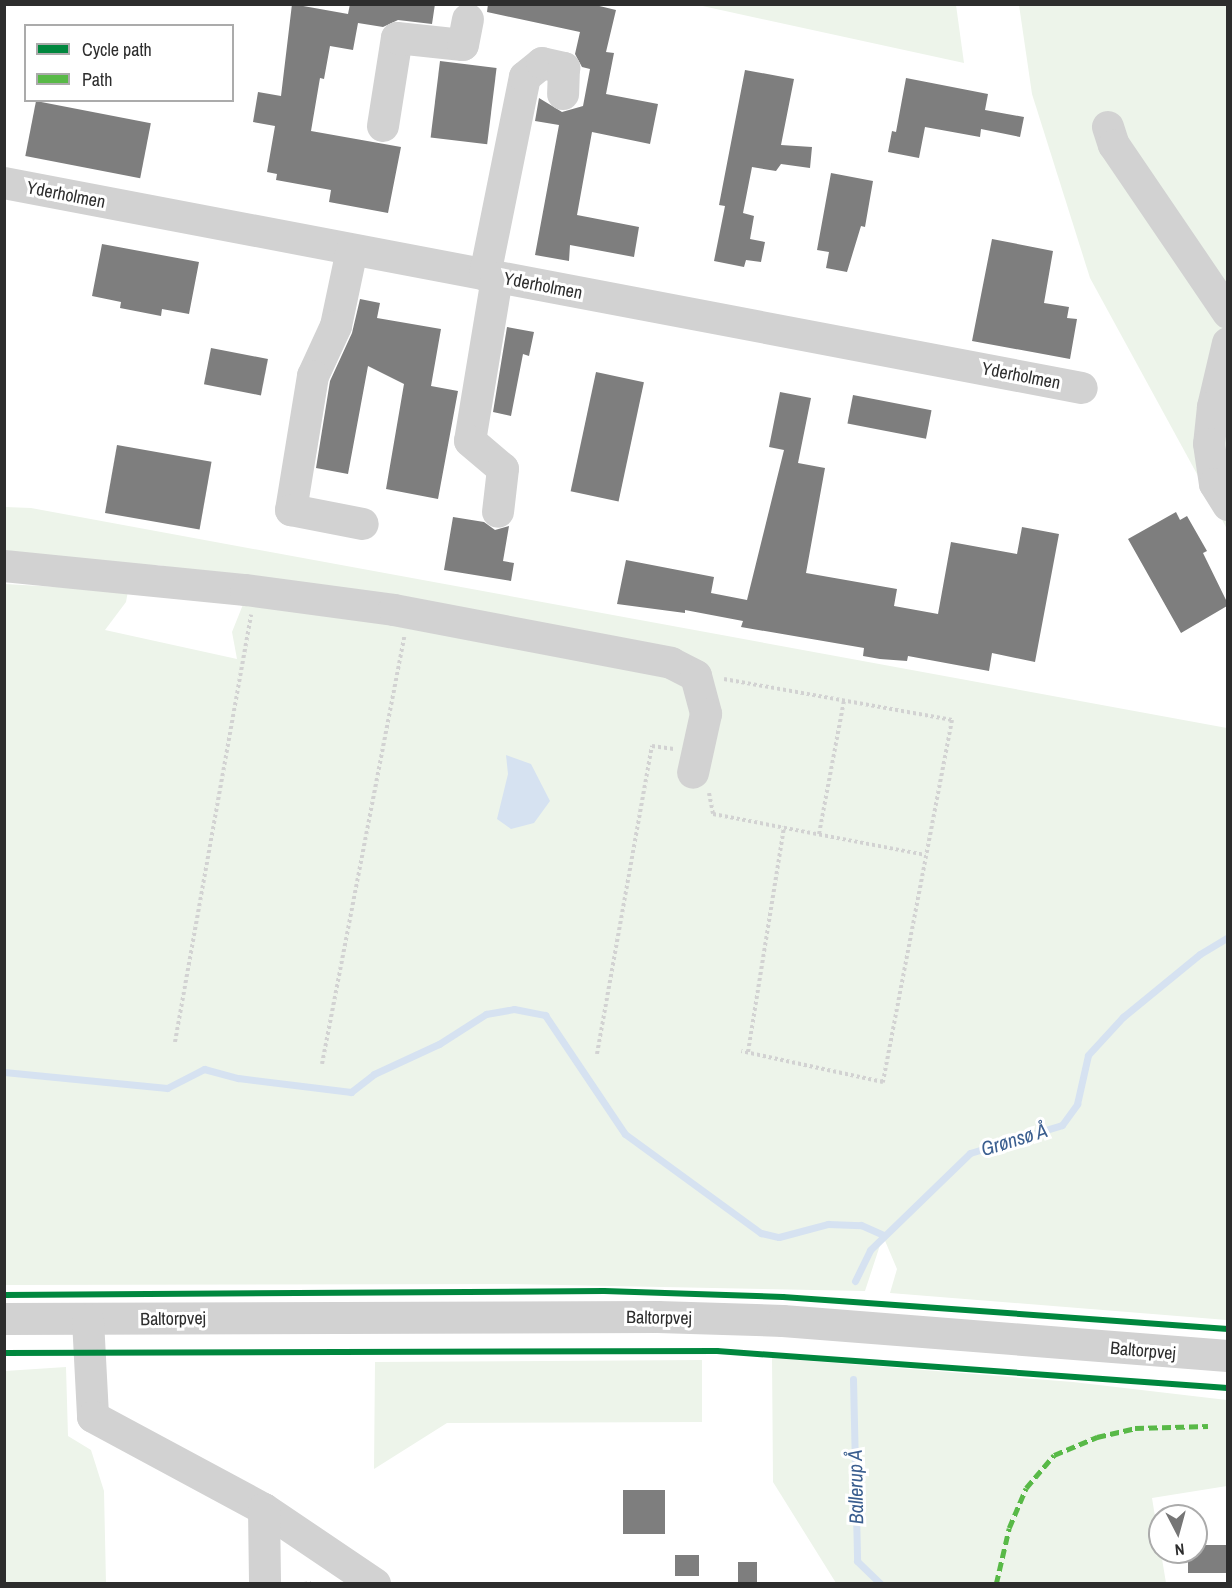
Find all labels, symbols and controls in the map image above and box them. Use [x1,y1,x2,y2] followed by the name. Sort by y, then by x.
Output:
[24,24,234,102] legend
[82,37,152,62] text: Cycle path
[82,67,112,92] text: Path
[25,177,107,213] street label: Yderholmen
[502,268,584,304] street label: Yderholmen
[980,358,1062,394] street label: Yderholmen
[977,1117,1051,1161] water label: Grønsø Å
[626,1307,692,1329] street label: Baltorpvej
[140,1308,206,1330] street label: Baltorpvej
[1109,1337,1177,1365] street label: Baltorpvej
[842,1449,868,1525] water label: Ballerup Å
[1148,1504,1208,1564] north arrow
[1174,1538,1186,1561] text: N

